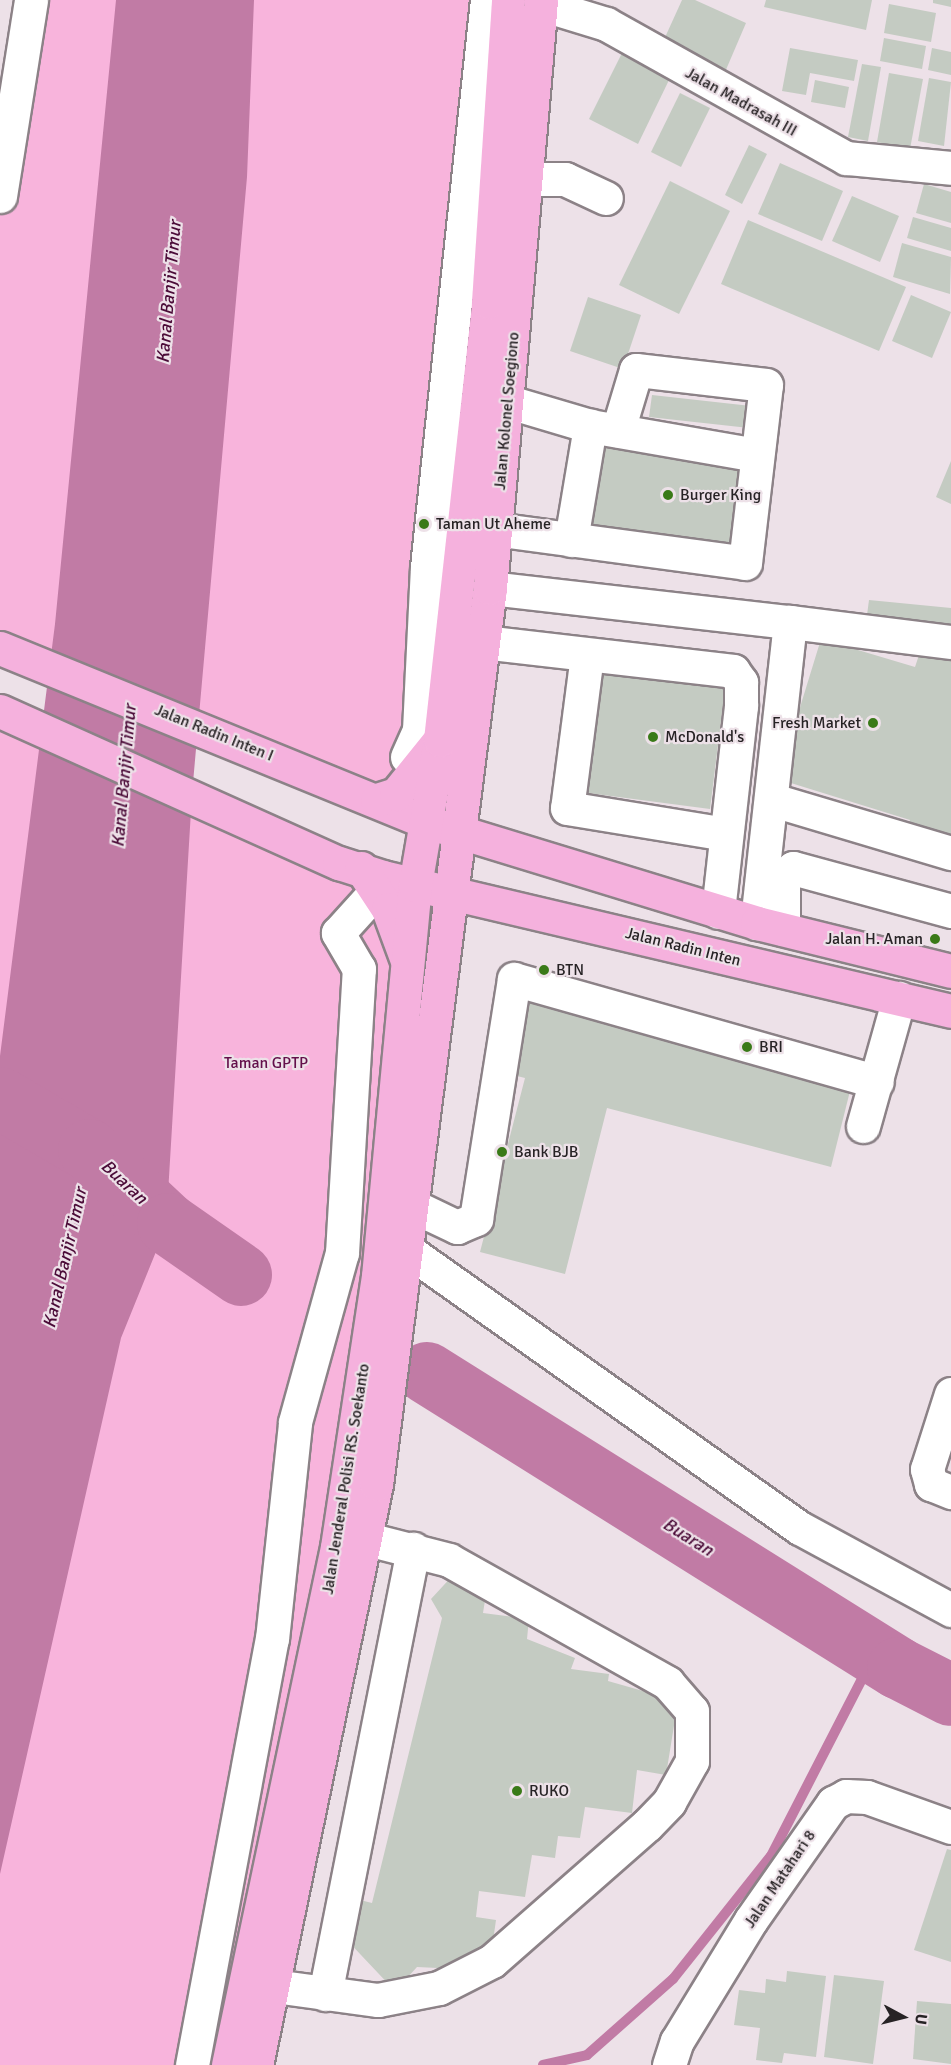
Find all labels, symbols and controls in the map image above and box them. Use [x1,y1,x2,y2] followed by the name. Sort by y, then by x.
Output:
[682,63,800,141] street label: Jalan Madrasah III
[152,220,186,364] water label: Kanal Banjir Timur
[491,331,523,491] street label: Jalan Kolonel Soegiono
[680,485,761,505] place label: Burger King
[661,488,675,502] marker: Burger King
[436,514,551,534] place label: Taman Ut Aheme
[417,517,431,531] marker: Taman Ut Aheme
[152,700,276,766] street label: Jalan Radin Inten I
[107,704,141,848] water label: Kanal Banjir Timur
[772,713,861,733] place label: Fresh Market
[866,716,880,730] marker: Fresh Market
[665,727,744,747] place label: McDonald's
[646,730,660,744] marker: McDonald's
[623,923,743,971] street label: Jalan Radin Inten
[825,929,923,949] place label: Jalan H. Aman
[928,932,942,946] marker: Jalan H. Aman
[556,960,584,980] place label: BTN
[537,963,551,977] marker: BTN
[759,1037,783,1057] place label: BRI
[740,1040,754,1054] marker: BRI
[224,1053,308,1073] park label: Taman GPTP
[514,1142,579,1162] place label: Bank BJB
[495,1145,509,1159] marker: Bank BJB
[96,1155,152,1209] water label: Buaran
[38,1186,92,1330] water label: Kanal Banjir Timur
[318,1362,374,1596] street label: Jalan Jenderal Polisi RS. Soekanto
[659,1513,717,1561] water label: Buaran
[529,1781,569,1801] place label: RUKO
[510,1784,524,1798] marker: RUKO
[740,1826,820,1932] street label: Jalan Matahari 8
[873,1987,933,2047] north arrow
[910,2013,931,2026] text: U

